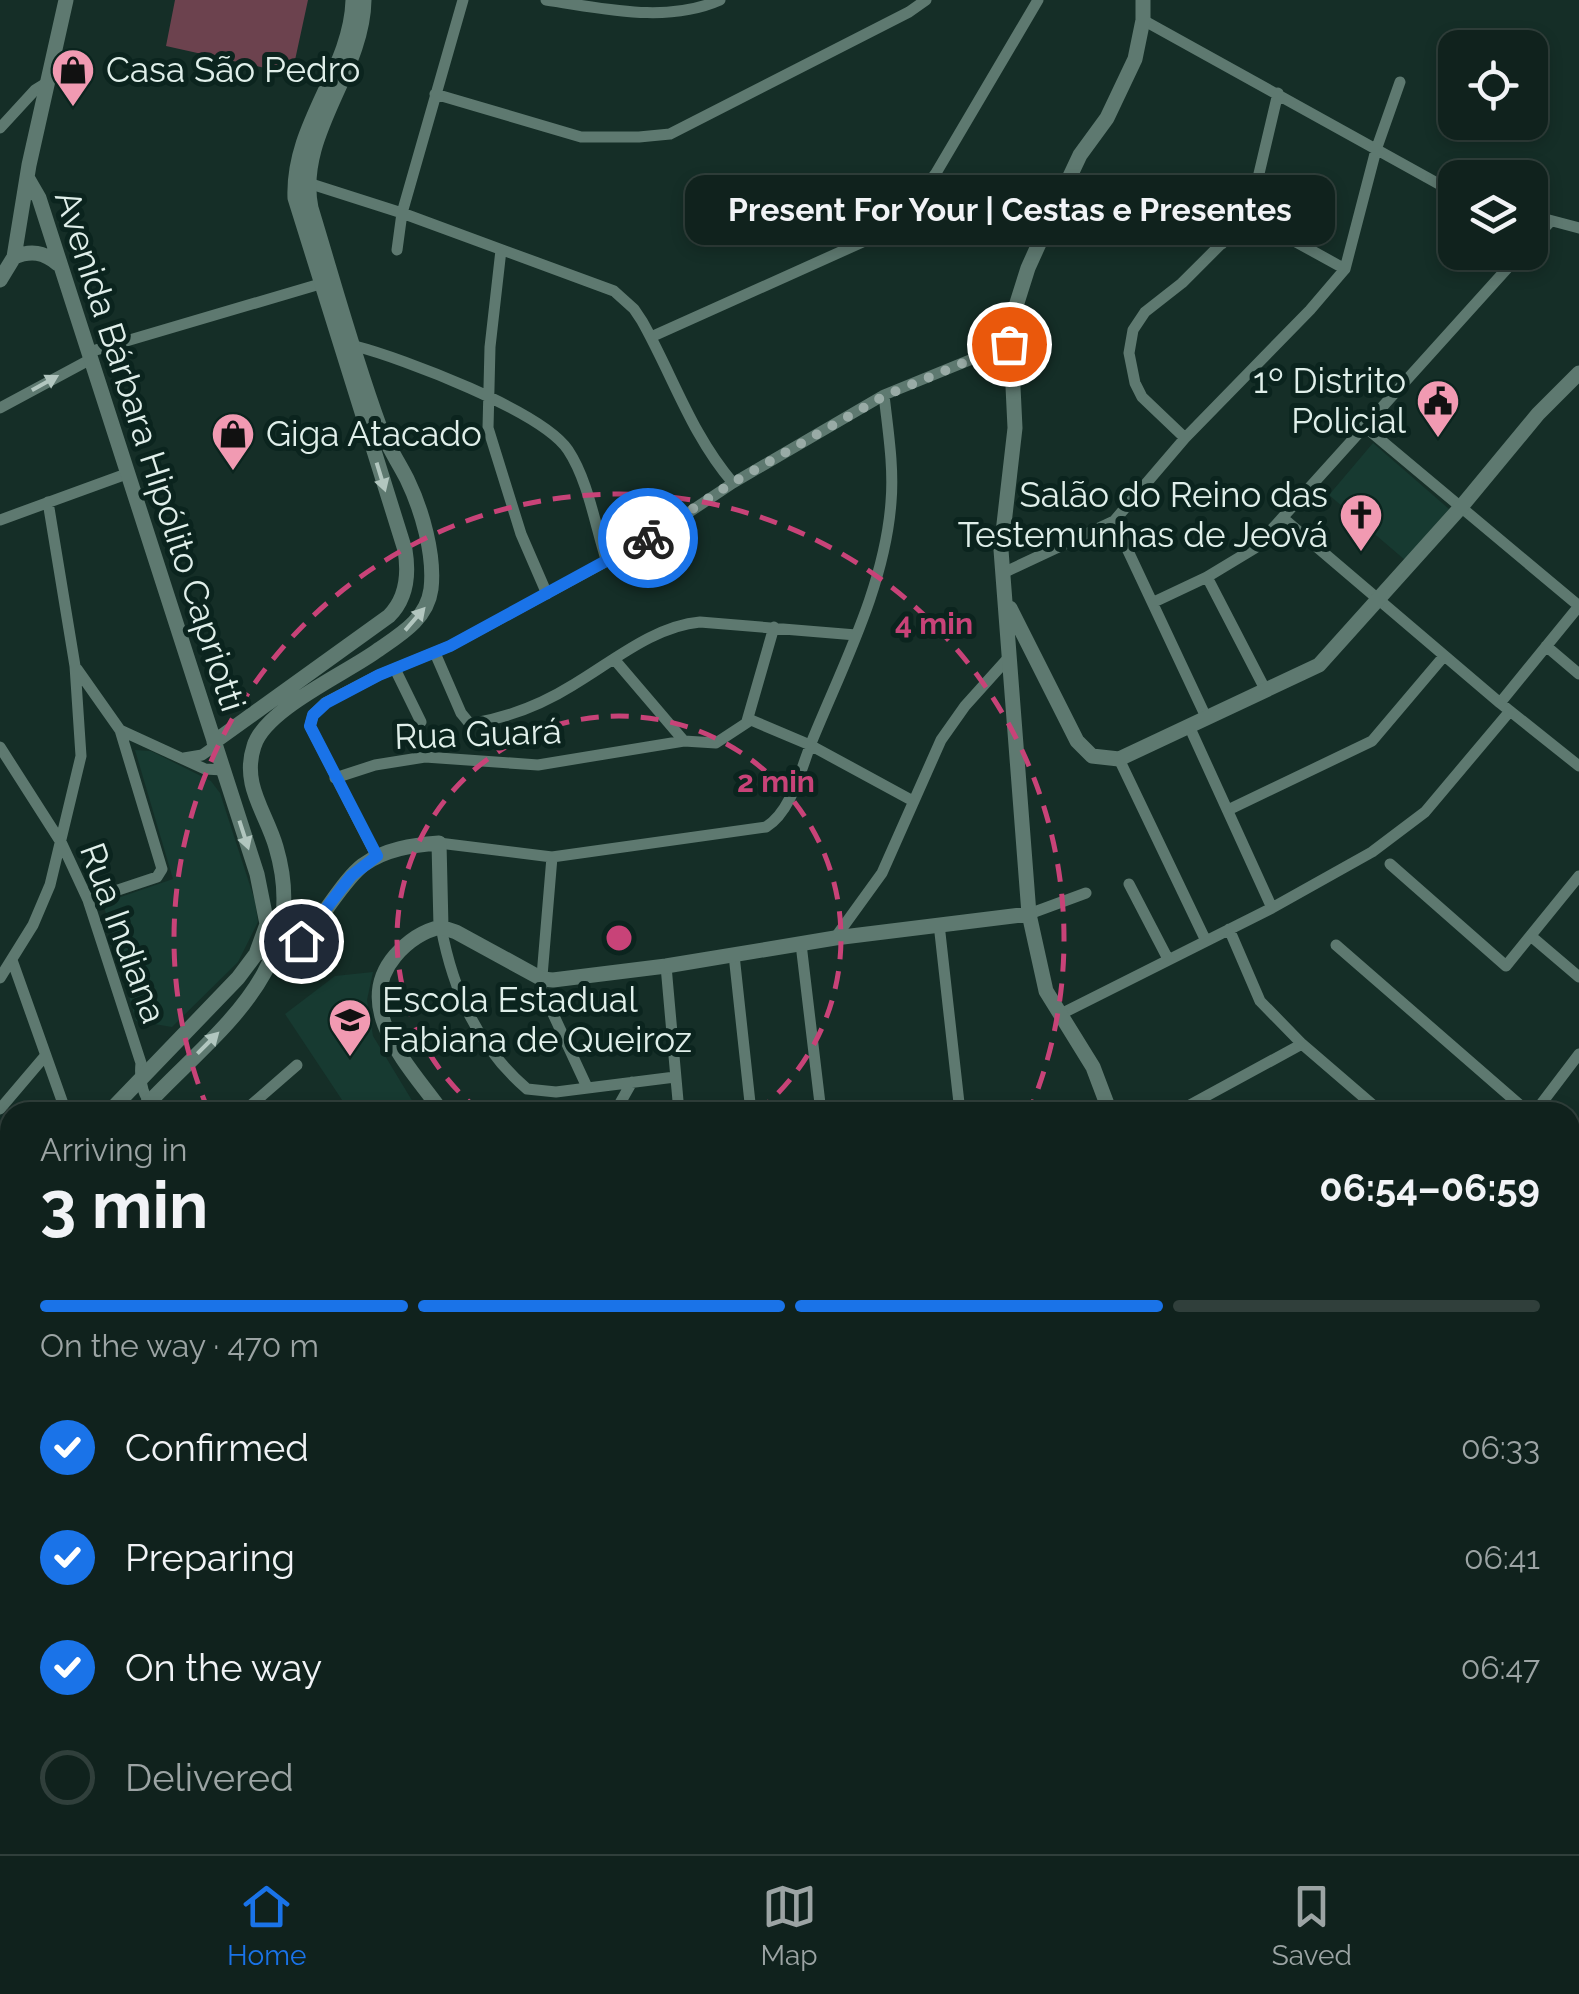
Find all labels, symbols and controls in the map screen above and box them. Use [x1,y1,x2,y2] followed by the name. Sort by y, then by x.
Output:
[1438,30,1548,270] map controls
[1438,30,1548,140] button: locate
[50,47,96,108] shop icon: Casa São Pedro
[106,49,360,90] place label: Casa São Pedro
[1438,160,1548,270] button: layers
[684,174,1334,244] callout: Present For Your | Cestas e Presentes
[47,185,254,716] street label: Avenida Bárbara Hipólito Capriotti
[728,191,1292,228] text: Present For Your | Cestas e Presentes
[967,302,1052,387] pin
[982,317,1037,372] icon: bag
[1253,360,1406,441] place label: 1º Distrito Policial
[31,375,60,392] one-way arrow
[1415,378,1461,439] public building icon: 1º Distrito Policial
[210,411,256,472] shop icon: Giga Atacado
[266,413,482,454] place label: Giga Atacado
[374,462,389,493] one-way arrow
[958,474,1328,555] place label: Salão do Reino das Testemunhas de Jeová
[598,488,698,588] courier
[1338,492,1384,553] church icon: Salão do Reino das Testemunhas de Jeová
[621,511,676,566] icon: bike
[895,606,973,641] text: 4 min
[403,607,425,632] one-way arrow
[394,710,562,757] street label: Rua Guará
[737,764,815,799] text: 2 min
[238,820,253,850] one-way arrow
[72,837,175,1028] street label: Rua Indiana
[259,899,344,984] pin
[274,914,329,969] icon: home
[601,920,637,956] centre of rings
[382,979,692,1060] place label: Escola Estadual Fabiana de Queiroz
[327,997,373,1058] school or university icon: Escola Estadual Fabiana de Queiroz
[196,1031,220,1055] one-way arrow
[40,1131,187,1168] text: Arriving in
[1319,1165,1540,1210] text: 06:54–06:59
[40,1167,208,1243] text: 3 min
[40,1327,319,1364] text: On the way · 470 m
[40,1420,95,1475] icon: check
[125,1425,309,1470] text: Confirmed
[1461,1429,1540,1466] text: 06:33
[40,1530,95,1585] icon: check
[125,1535,295,1580] text: Preparing
[1464,1539,1540,1576] text: 06:41
[40,1640,95,1695] icon: check
[125,1645,322,1690] text: On the way
[1461,1649,1540,1686] text: 06:47
[125,1755,294,1800] text: Delivered
[227,1879,306,1972] tab: Home
[761,1879,818,1972] tab: Map
[1272,1879,1352,1972] tab: Saved

